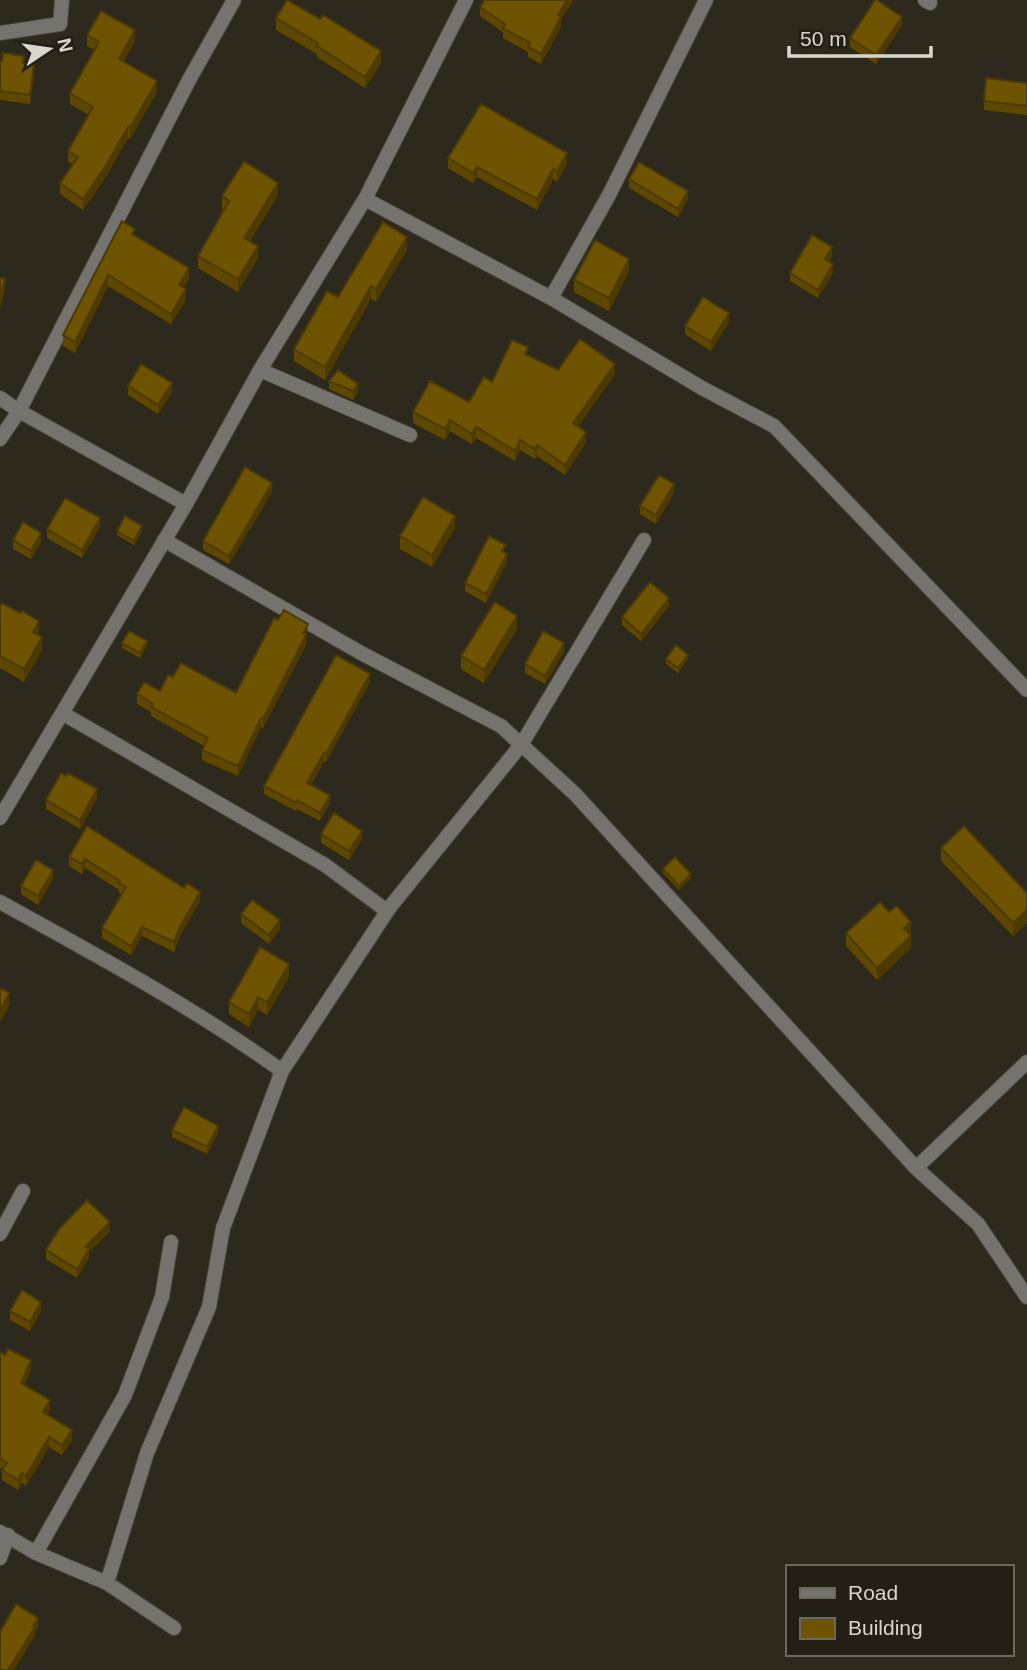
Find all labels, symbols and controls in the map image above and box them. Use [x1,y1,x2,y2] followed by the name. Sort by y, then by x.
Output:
[14,14,84,84] north arrow
[789,14,931,58] scale bar
[800,27,847,50] text: 50 m
[53,36,77,54] text: N
[786,1565,1013,1656] legend
[848,1581,898,1604] text: Road
[848,1616,923,1639] text: Building

